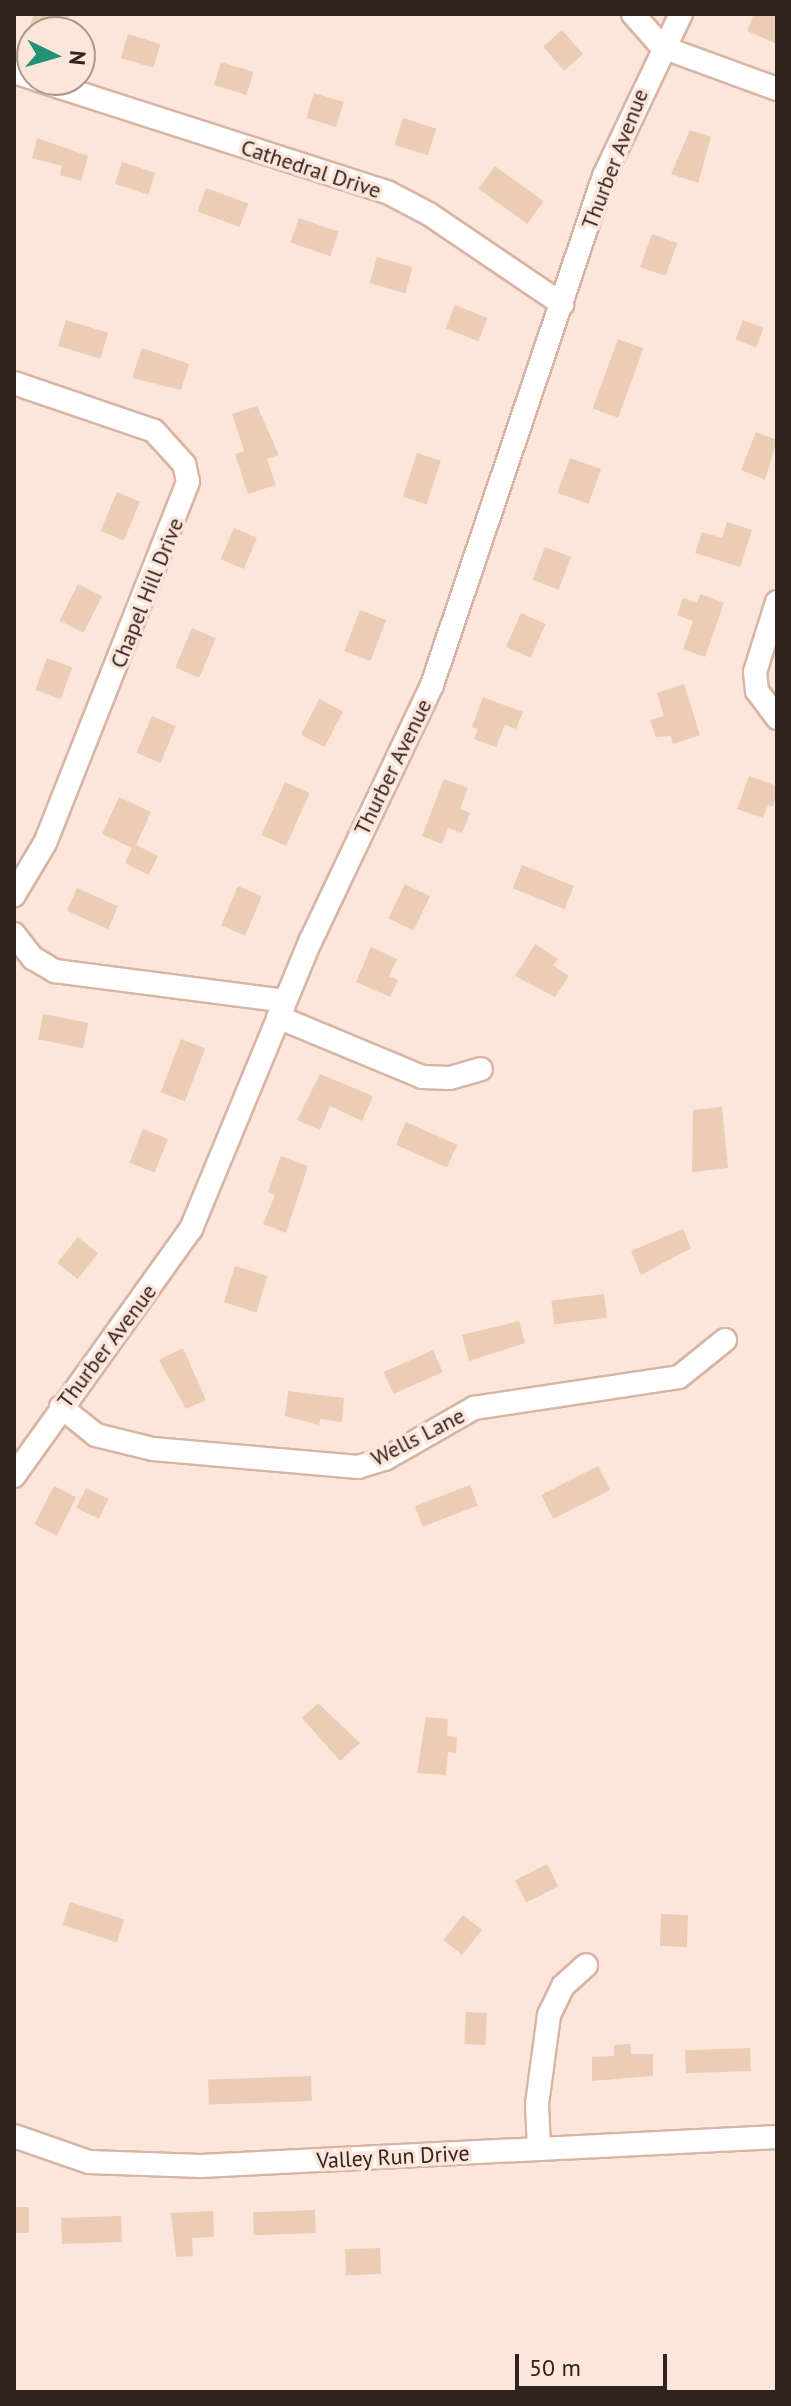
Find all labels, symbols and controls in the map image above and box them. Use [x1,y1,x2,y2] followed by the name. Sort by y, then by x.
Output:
[16,16,96,96] north arrow
[63,49,92,66] text: N
[576,85,654,233] street label: Thurber Avenue
[238,134,384,204] street label: Cathedral Drive
[105,514,189,672] street label: Chapel Hill Drive
[349,694,437,840] street label: Thurber Avenue
[52,1279,162,1413] street label: Thurber Avenue
[367,1402,469,1472] street label: Wells Lane
[315,2140,471,2174] street label: Valley Run Drive
[519,2338,671,2388] scale bar
[529,2352,581,2383] text: 50 m

